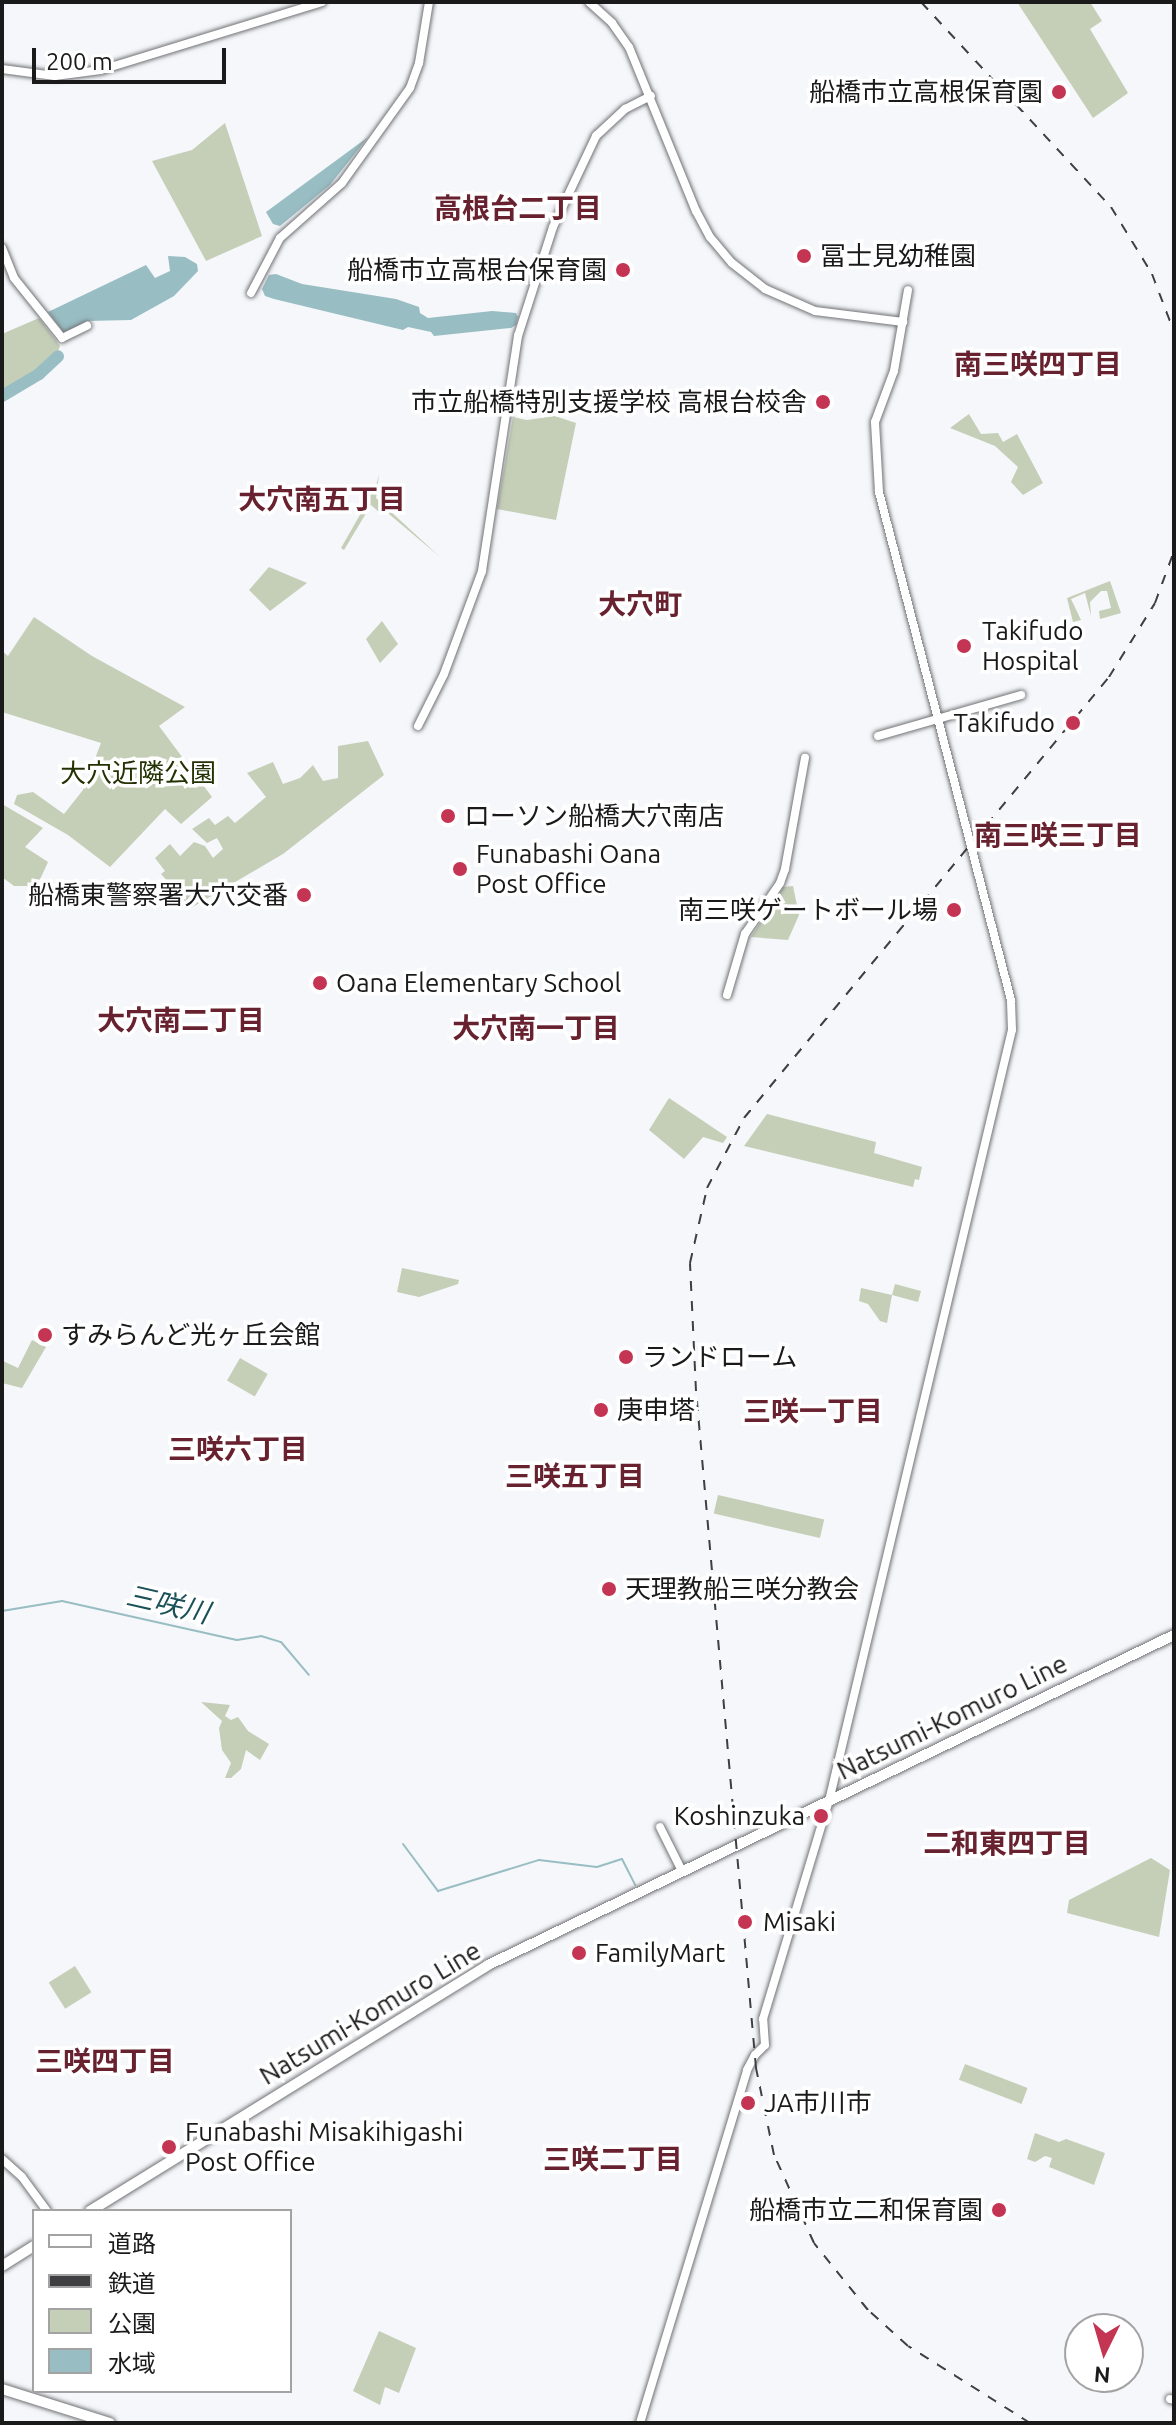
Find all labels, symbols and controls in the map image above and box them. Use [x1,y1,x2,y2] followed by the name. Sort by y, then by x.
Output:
[36,32,230,82] scale bar
[46,48,113,75] text: 200 m
[809,76,1043,108] place label: 船橋市立高根保育園
[1050,83,1068,101] marker: 船橋市立高根保育園
[434,191,602,225] district label: 高根台二丁目
[820,240,976,272] place label: 冨士見幼稚園
[795,247,813,265] marker: 冨士見幼稚園
[347,254,607,286] place label: 船橋市立高根台保育園
[614,261,632,279] marker: 船橋市立高根台保育園
[954,347,1122,381] district label: 南三咲四丁目
[411,386,807,418] place label: 市立船橋特別支援学校 高根台校舎
[814,393,832,411] marker: 市立船橋特別支援学校 高根台校舎
[238,482,406,516] district label: 大穴南五丁目
[598,587,682,621] district label: 大穴町
[982,615,1083,676] place label: Takifudo Hospital
[953,635,975,657] marker: Takifudo Hospital
[954,707,1055,739] place label: Takifudo
[1062,712,1084,734] marker: Takifudo
[60,757,216,789] park label: 大穴近隣公園
[464,800,724,832] place label: ローソン船橋大穴南店
[439,807,457,825] marker: ローソン船橋大穴南店
[974,818,1142,852] district label: 南三咲三丁目
[476,838,661,900] place label: Funabashi Oana Post Office
[451,860,469,878] marker: Funabashi Oana Post Office
[28,879,288,911] place label: 船橋東警察署大穴交番
[295,886,313,904] marker: 船橋東警察署大穴交番
[678,894,938,926] place label: 南三咲ゲートボール場
[945,901,963,919] marker: 南三咲ゲートボール場
[336,967,621,999] place label: Oana Elementary School
[311,974,329,992] marker: Oana Elementary School
[97,1003,265,1037] district label: 大穴南二丁目
[452,1011,620,1045] district label: 大穴南一丁目
[61,1319,321,1351] place label: すみらんど光ヶ丘会館
[36,1326,54,1344] marker: すみらんど光ヶ丘会館
[642,1341,798,1373] place label: ランドローム
[617,1348,635,1366] marker: ランドローム
[617,1394,695,1426] place label: 庚申塔
[743,1394,883,1428] district label: 三咲一丁目
[592,1401,610,1419] marker: 庚申塔
[168,1432,308,1466] district label: 三咲六丁目
[505,1459,645,1493] district label: 三咲五丁目
[625,1573,859,1605] place label: 天理教船三咲分教会
[123,1578,213,1630] water label: 三咲川
[600,1580,618,1598] marker: 天理教船三咲分教会
[832,1648,1072,1786] street label: Natsumi-Komuro Line
[674,1800,805,1832] place label: Koshinzuka
[812,1807,830,1825] marker: Koshinzuka
[923,1826,1091,1860] district label: 二和東四丁目
[763,1906,836,1938] place label: Misaki
[734,1911,756,1933] marker: Misaki
[254,1935,486,2091] street label: Natsumi-Komuro Line
[595,1937,725,1969] place label: FamilyMart
[570,1944,588,1962] marker: FamilyMart
[35,2044,175,2078] district label: 三咲四丁目
[764,2087,872,2119] place label: JA市川市
[739,2094,757,2112] marker: JA市川市
[185,2116,463,2178] place label: Funabashi Misakihigashi Post Office
[160,2138,178,2156] marker: Funabashi Misakihigashi Post Office
[543,2142,683,2176] district label: 三咲二丁目
[749,2194,983,2226] place label: 船橋市立二和保育園
[990,2201,1008,2219] marker: 船橋市立二和保育園
[32,2209,292,2393] legend
[108,2230,156,2257] text: 道路
[108,2270,156,2297] text: 鉄道
[108,2310,156,2337] text: 公園
[1064,2313,1144,2393] north arrow
[108,2350,156,2377] text: 水域
[1093,2362,1111,2389] text: N

